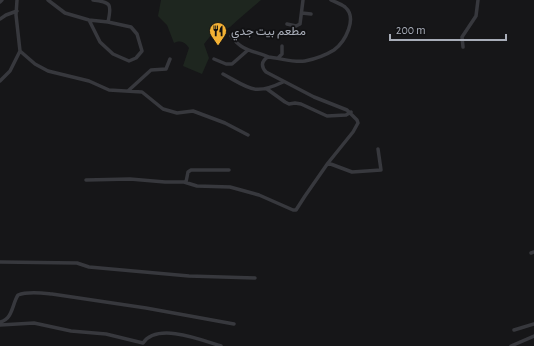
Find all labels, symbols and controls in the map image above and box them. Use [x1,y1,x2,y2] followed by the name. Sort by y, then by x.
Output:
[390,16,506,42] scale bar
[208,21,228,46] restaurant icon: مطعم بيت جدي
[396,24,426,36] text: 200 m
[231,25,306,41] place label: مطعم بيت جدي

